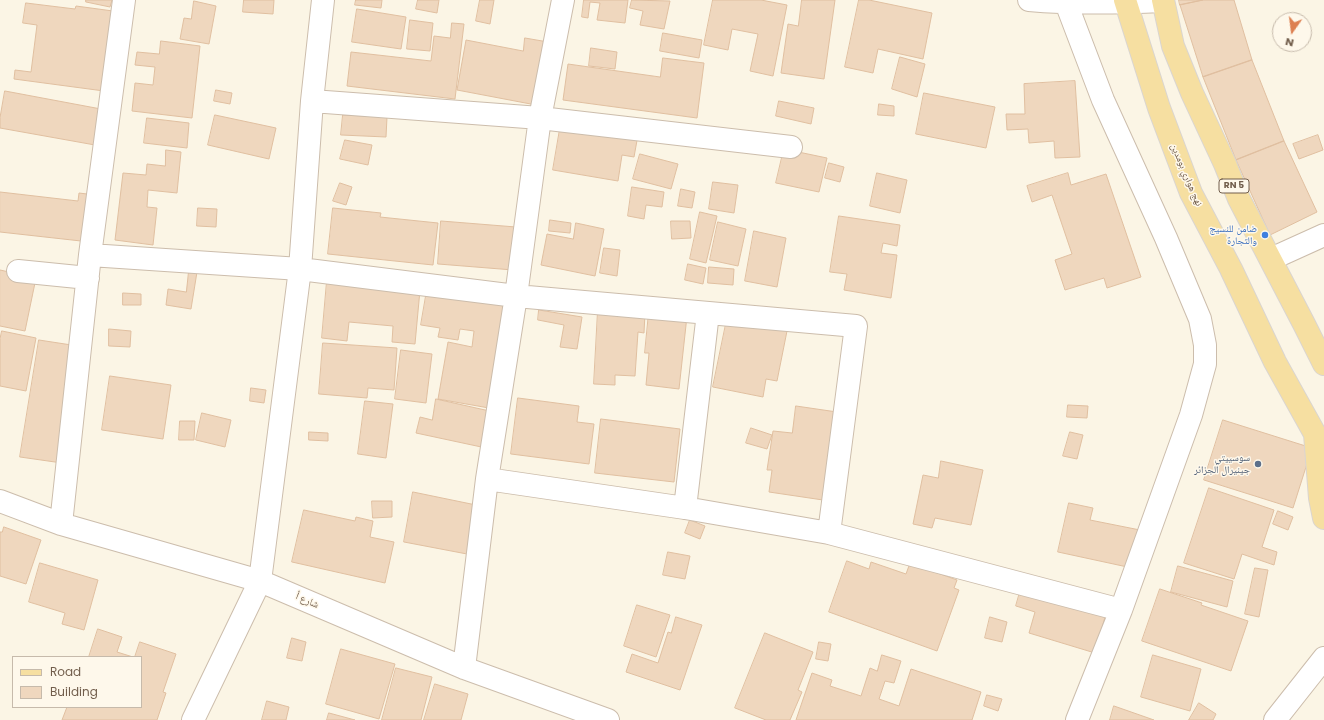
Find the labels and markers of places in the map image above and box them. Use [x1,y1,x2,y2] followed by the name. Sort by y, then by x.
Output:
[1209,223,1257,246] place label: ضامن للنسيج والتجارة
[1260,230,1270,240] marker: ضامن للنسيج والتجارة
[1194,452,1250,476] place label: سوسييتي جينيرال الجزائر
[1253,459,1263,469] marker: سوسييتي جينيرال الجزائر

